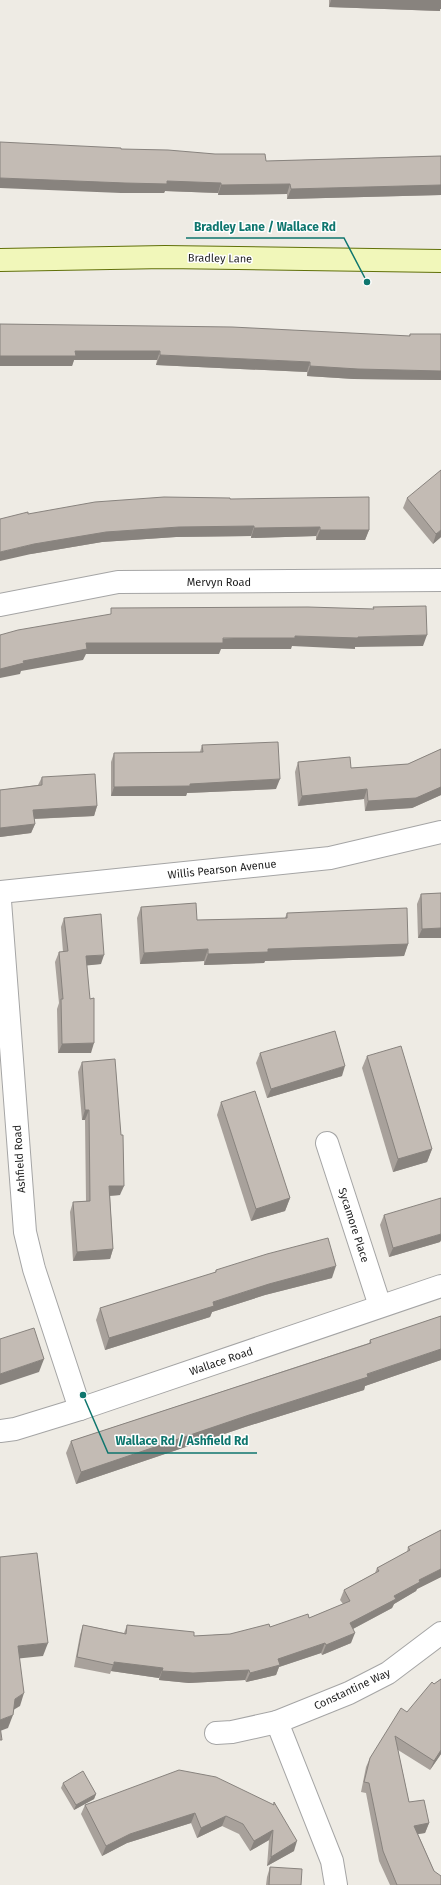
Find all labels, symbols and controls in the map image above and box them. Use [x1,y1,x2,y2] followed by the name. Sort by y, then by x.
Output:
[186,214,344,238] callout: Bradley Lane / Wallace Rd
[194,220,336,234] text: Bradley Lane / Wallace Rd
[188,251,252,266] street label: Bradley Lane
[187,576,251,589] street label: Mervyn Road
[167,857,277,882] street label: Willis Pearson Avenue
[11,1124,28,1193] street label: Ashfield Road
[335,1186,372,1264] street label: Sycamore Place
[188,1345,255,1378] street label: Wallace Road
[108,1429,257,1453] callout: Wallace Rd / Ashfield Rd
[116,1434,248,1448] text: Wallace Rd / Ashfield Rd
[312,1666,393,1713] street label: Constantine Way

